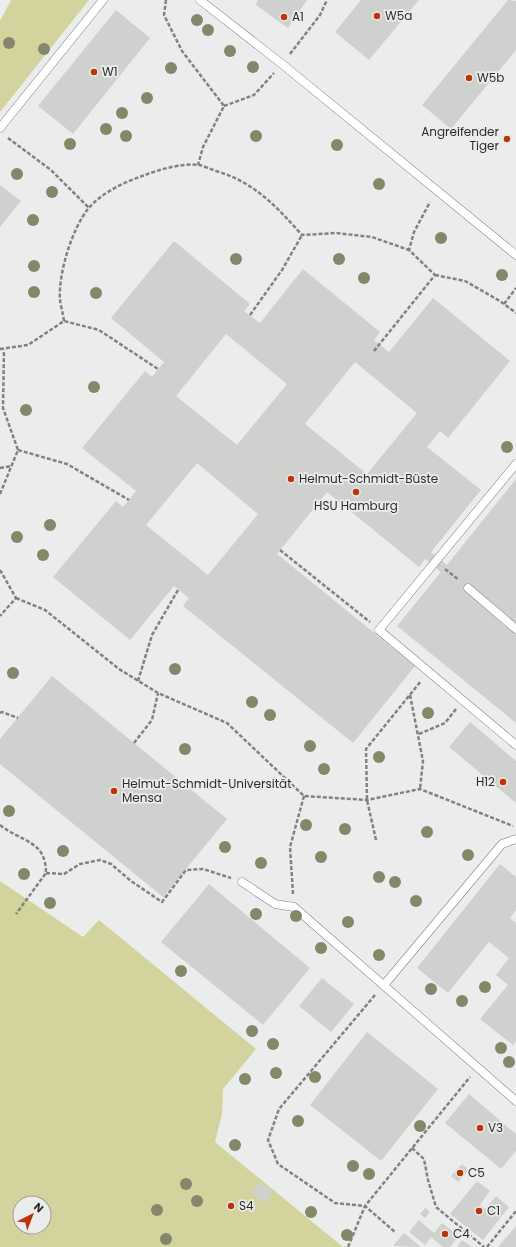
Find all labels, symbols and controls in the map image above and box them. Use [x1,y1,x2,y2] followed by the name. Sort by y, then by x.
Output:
[385,7,412,24] place label: W5a
[292,8,304,25] place label: A1
[372,11,382,21] marker: W5a
[279,12,289,22] marker: A1
[102,63,118,80] place label: W1
[89,67,99,77] marker: W1
[477,69,504,86] place label: W5b
[464,73,474,83] marker: W5b
[421,123,500,154] place label: Angreifender Tiger
[502,134,512,144] marker: Angreifender Tiger
[299,470,438,487] place label: Helmut-Schmidt-Büste
[286,474,296,484] marker: Helmut-Schmidt-Büste
[351,487,361,497] marker: HSU Hamburg
[314,497,398,514] place label: HSU Hamburg
[476,773,495,790] place label: H12
[122,775,292,806] place label: Helmut-Schmidt-Universität Mensa
[498,777,508,787] marker: H12
[109,786,119,796] marker: Helmut-Schmidt-Universität Mensa
[488,1119,503,1136] place label: V3
[475,1123,485,1133] marker: V3
[468,1164,485,1181] place label: C5
[455,1168,465,1178] marker: C5
[12,1195,52,1235] north arrow
[239,1197,254,1214] place label: S4
[30,1199,47,1216] text: N
[226,1201,236,1211] marker: S4
[487,1202,500,1219] place label: C1
[474,1206,484,1216] marker: C1
[453,1225,470,1242] place label: C4
[440,1229,450,1239] marker: C4

